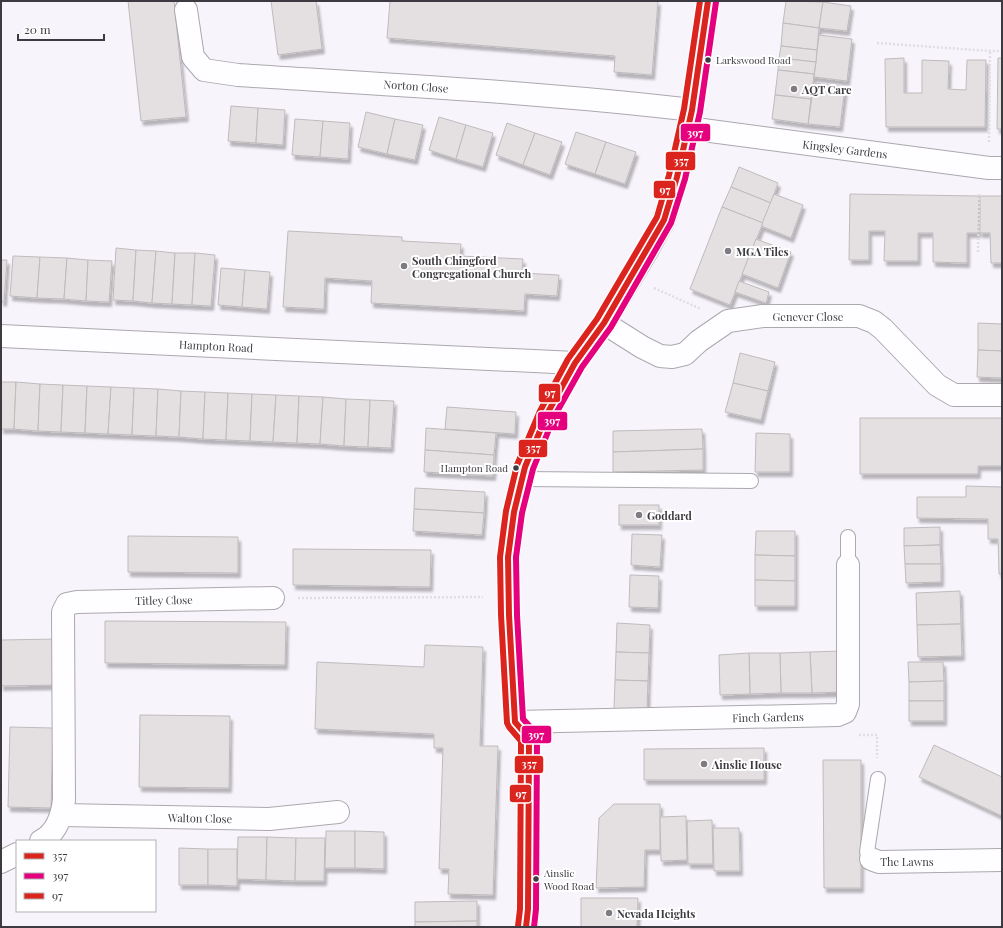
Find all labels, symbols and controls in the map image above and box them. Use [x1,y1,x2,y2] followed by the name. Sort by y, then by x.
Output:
[18,16,104,42] scale bar
[24,21,51,37] text: 20 m
[716,53,791,67] place label: Larkswood Road
[703,55,713,65] marker: Larkswood Road
[383,76,449,96] street label: Norton Close
[801,82,852,97] place label: AQT Care
[789,84,799,94] marker: AQT Care
[680,123,711,142] line badge: 397
[687,125,703,140] text: 397
[802,136,888,162] street label: Kingsley Gardens
[665,151,696,171] line badge: 357
[673,153,689,168] text: 357
[653,180,676,199] line badge: 97
[659,182,671,197] text: 97
[736,244,789,259] place label: MGA Tiles
[723,246,733,256] marker: MGA Tiles
[412,253,531,281] place label: South Chingford Congregational Church
[399,261,409,271] marker: South Chingford Congregational Church
[773,309,844,324] street label: Genever Close
[179,337,254,355] street label: Hampton Road
[538,383,561,403] line badge: 97
[544,385,556,400] text: 97
[537,411,568,431] line badge: 397
[544,413,560,428] text: 397
[518,439,548,458] line badge: 357
[525,440,541,455] text: 357
[441,461,508,475] place label: Hampton Road
[511,463,521,473] marker: Hampton Road
[647,508,692,523] place label: Goddard
[634,510,644,520] marker: Goddard
[135,592,193,608] street label: Titley Close
[732,709,804,725] street label: Finch Gardens
[521,725,552,744] line badge: 397
[528,727,544,742] text: 397
[514,755,544,774] line badge: 357
[521,756,537,771] text: 357
[711,757,782,772] place label: Ainslie House
[699,759,709,769] marker: Ainslie House
[509,784,532,803] line badge: 97
[515,786,527,801] text: 97
[167,810,233,826] street label: Walton Close
[16,840,156,912] legend
[52,847,67,863] text: 357
[880,854,934,869] street label: The Lawns
[543,866,595,893] place label: Ainslie Wood Road
[52,867,69,883] text: 397
[531,874,541,884] marker: Ainslie Wood Road
[52,887,63,903] text: 97
[617,906,695,921] place label: Nevada Heights
[604,908,614,918] marker: Nevada Heights

